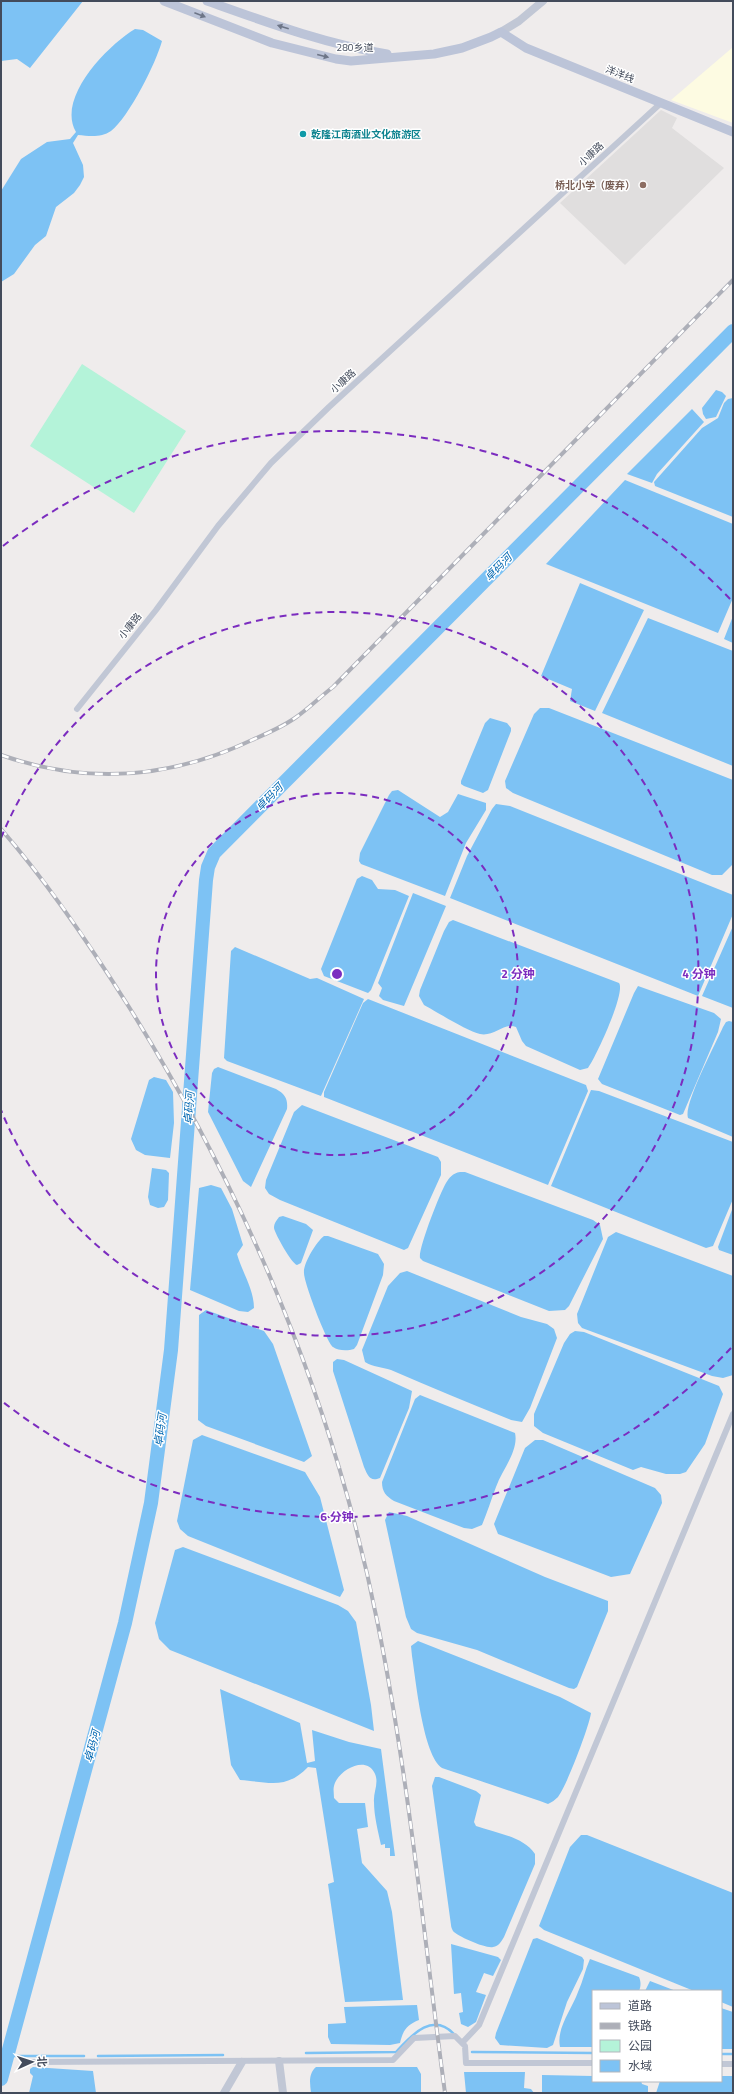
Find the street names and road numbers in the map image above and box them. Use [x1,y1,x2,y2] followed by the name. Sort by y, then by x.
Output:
[337,40,373,55] street label: 280乡道
[603,61,637,87] street label: 洋洋线
[575,138,607,170] street label: 小康路
[327,365,359,397] street label: 小康路
[115,610,145,642] street label: 小康路

